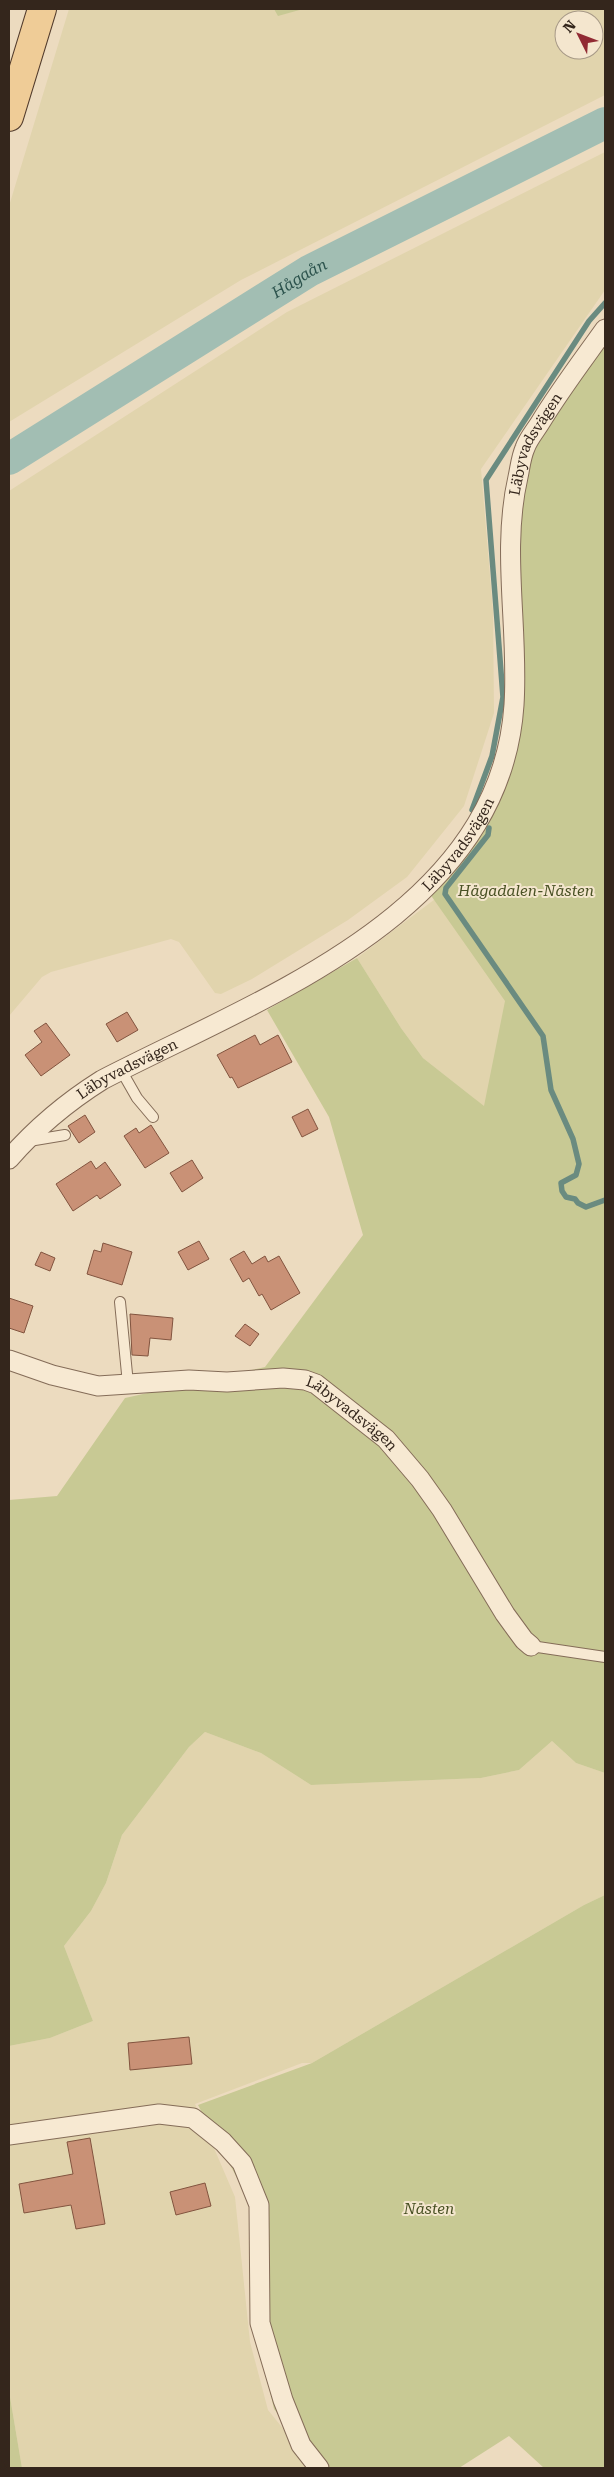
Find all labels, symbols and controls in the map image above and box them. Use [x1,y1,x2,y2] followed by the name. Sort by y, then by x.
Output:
[554,10,604,60] north arrow
[560,17,579,36] text: N
[267,255,330,303] water label: Hågaån
[506,389,566,497] street label: Läbyvadsvägen
[418,794,498,895] street label: Läbyvadsvägen
[457,882,594,900] park label: Hågadalen-Nåsten
[73,1035,181,1103] street label: Läbyvadsvägen
[304,1372,401,1455] street label: Läbyvadsvägen
[403,2200,454,2218] park label: Nåsten

